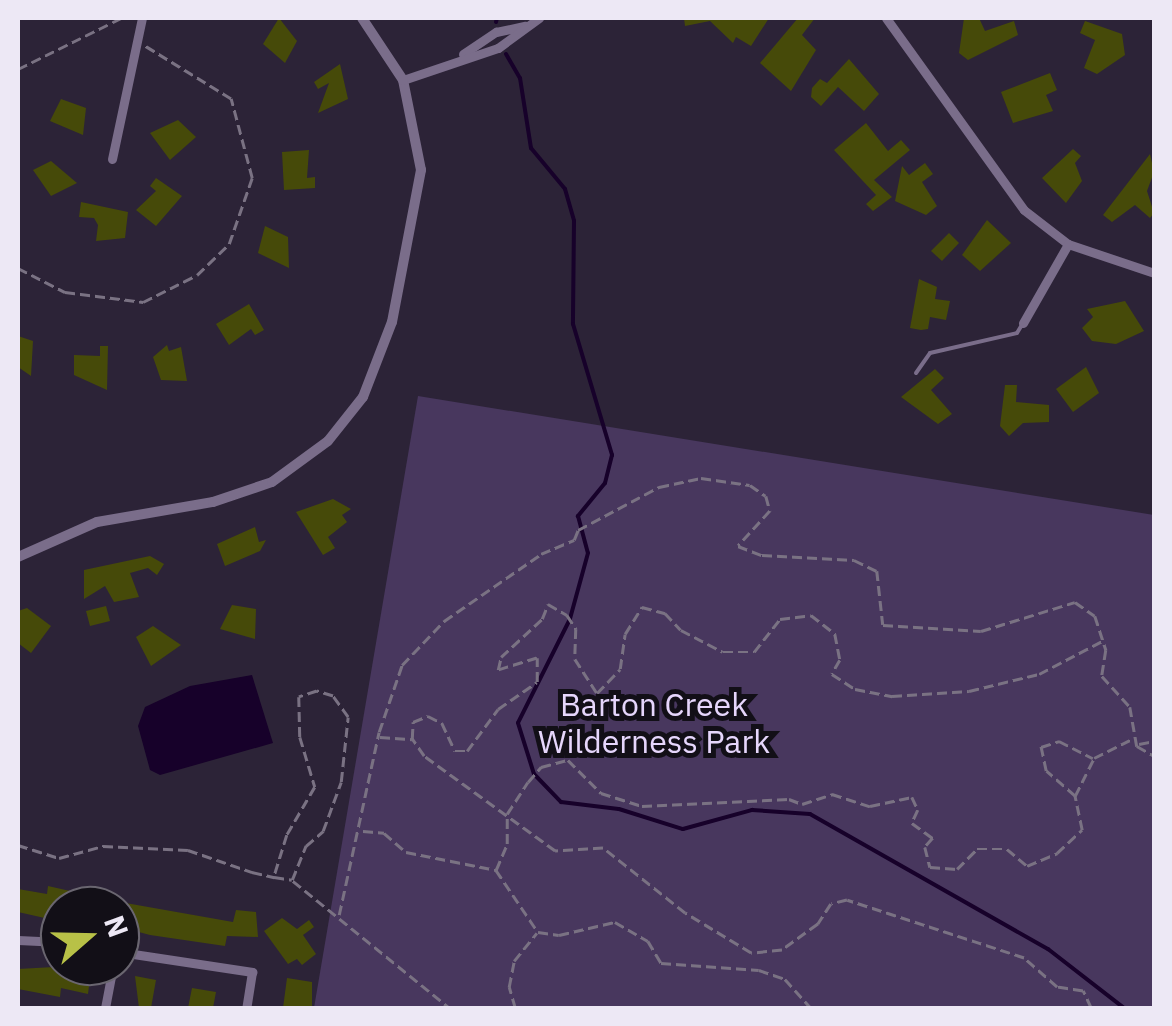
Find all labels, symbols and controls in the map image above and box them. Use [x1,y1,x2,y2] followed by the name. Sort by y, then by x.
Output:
[538,686,770,761] park label: Barton Creek Wilderness Park
[40,886,140,986] north arrow
[96,910,138,942] text: N

